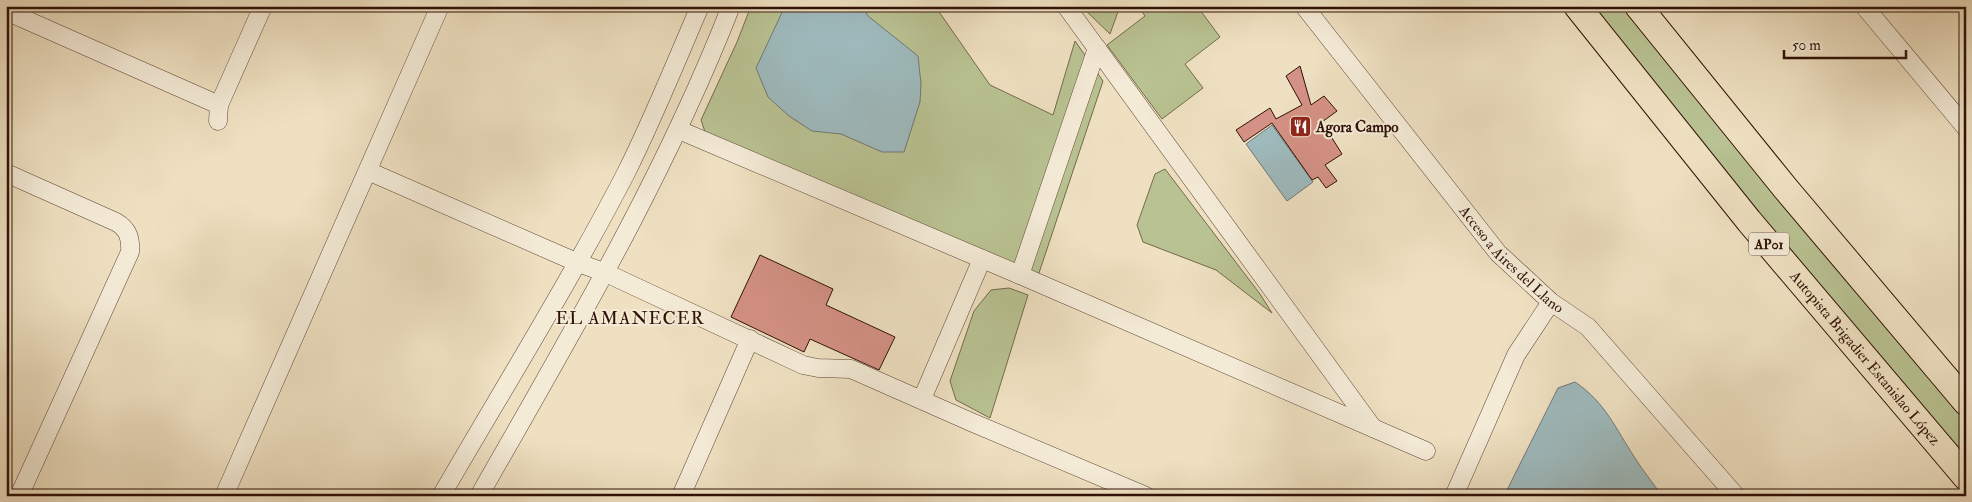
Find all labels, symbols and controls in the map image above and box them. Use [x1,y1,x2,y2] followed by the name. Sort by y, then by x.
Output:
[1784,28,1907,60] scale bar
[1792,36,1821,55] text: 50 m
[1288,115,1312,139] restaurant icon: Agora Campo
[1315,118,1399,138] place label: Agora Campo
[1454,201,1567,318] street label: Acceso a Aires del Llano
[1749,232,1789,255] road number: AP01
[1785,266,1944,450] street label: Autopista Brigadier Estanislao López
[555,307,705,330] district label: EL AMANECER

